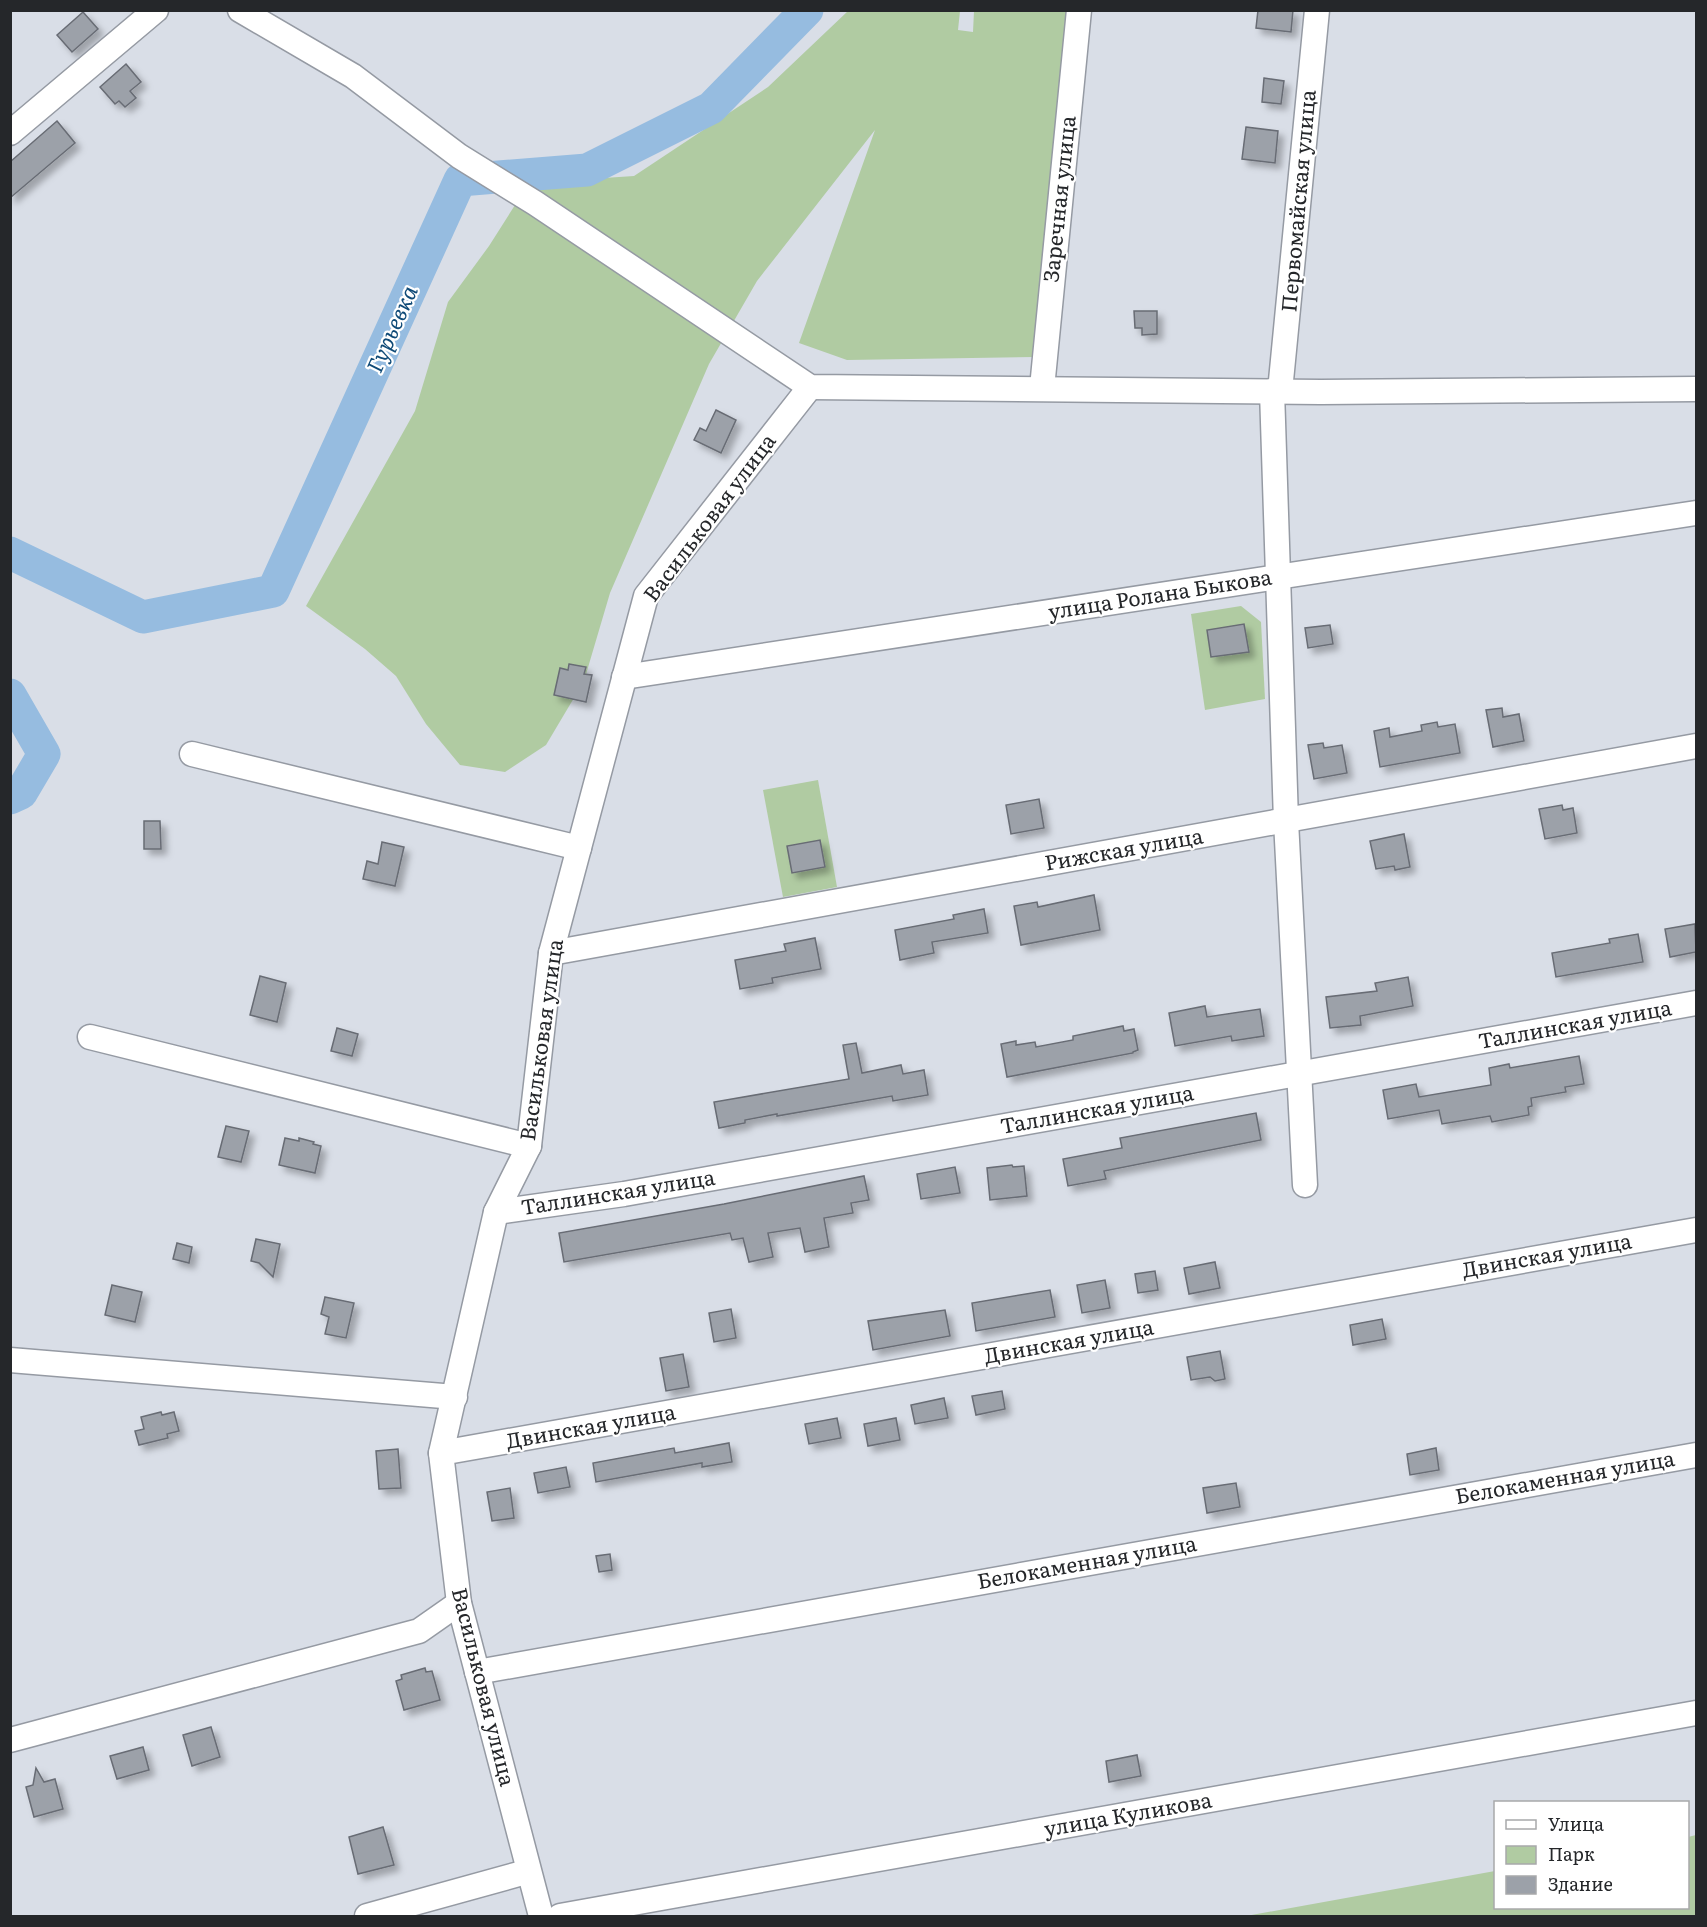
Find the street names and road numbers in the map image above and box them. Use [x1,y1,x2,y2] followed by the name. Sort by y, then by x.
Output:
[1271,88,1322,313] street label: Первомайская улица
[1033,113,1082,284] street label: Заречная улица
[634,425,782,607] street label: Васильковая улица
[1046,559,1274,626] street label: улица Ролана Быкова
[1042,818,1206,877] street label: Рижская улица
[510,936,569,1143] street label: Васильковая улица
[1475,990,1674,1055] street label: Таллинская улица
[997,1075,1196,1140] street label: Таллинская улица
[518,1160,718,1221] street label: Таллинская улица
[1459,1223,1634,1284] street label: Двинская улица
[981,1309,1156,1370] street label: Двинская улица
[503,1394,678,1455] street label: Двинская улица
[1452,1441,1677,1510] street label: Белокаменная улица
[974,1526,1199,1595] street label: Белокаменная улица
[446,1584,525,1790] street label: Васильковая улица
[1041,1782,1215,1843] street label: улица Куликова

